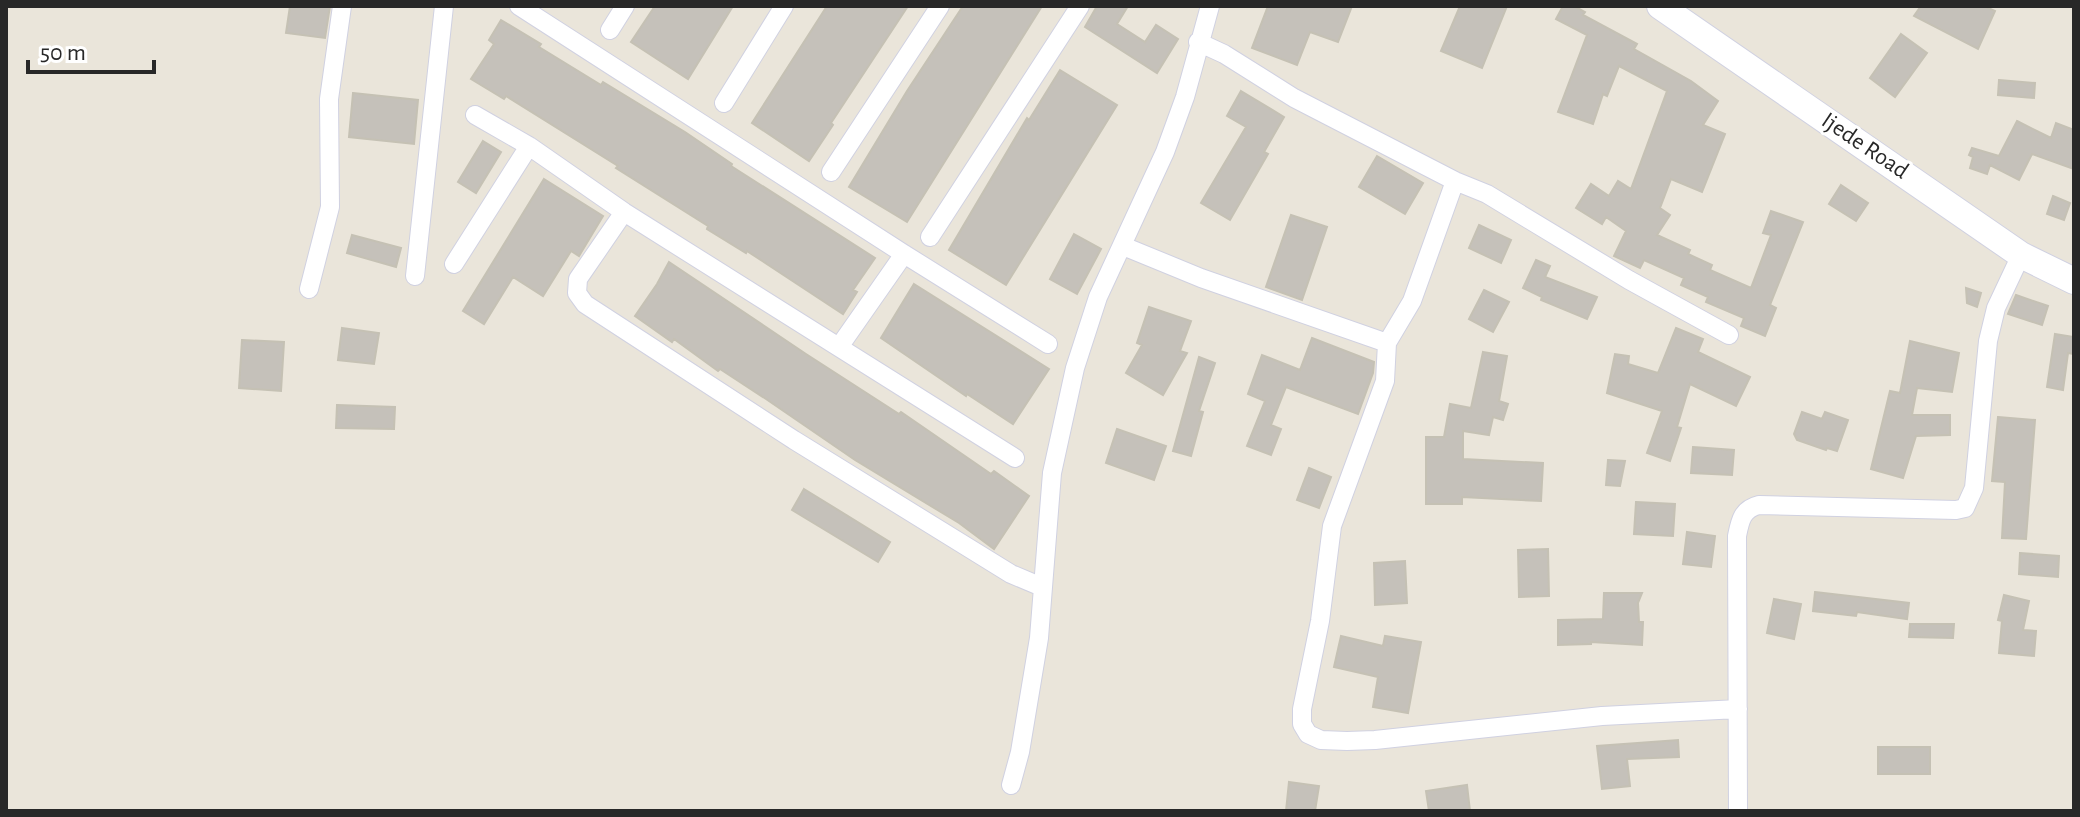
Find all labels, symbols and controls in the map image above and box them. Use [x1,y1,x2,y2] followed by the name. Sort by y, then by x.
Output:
[28,24,154,74] scale bar
[40,41,86,65] text: 50 m
[1817,108,1913,184] street label: Ijede Road

